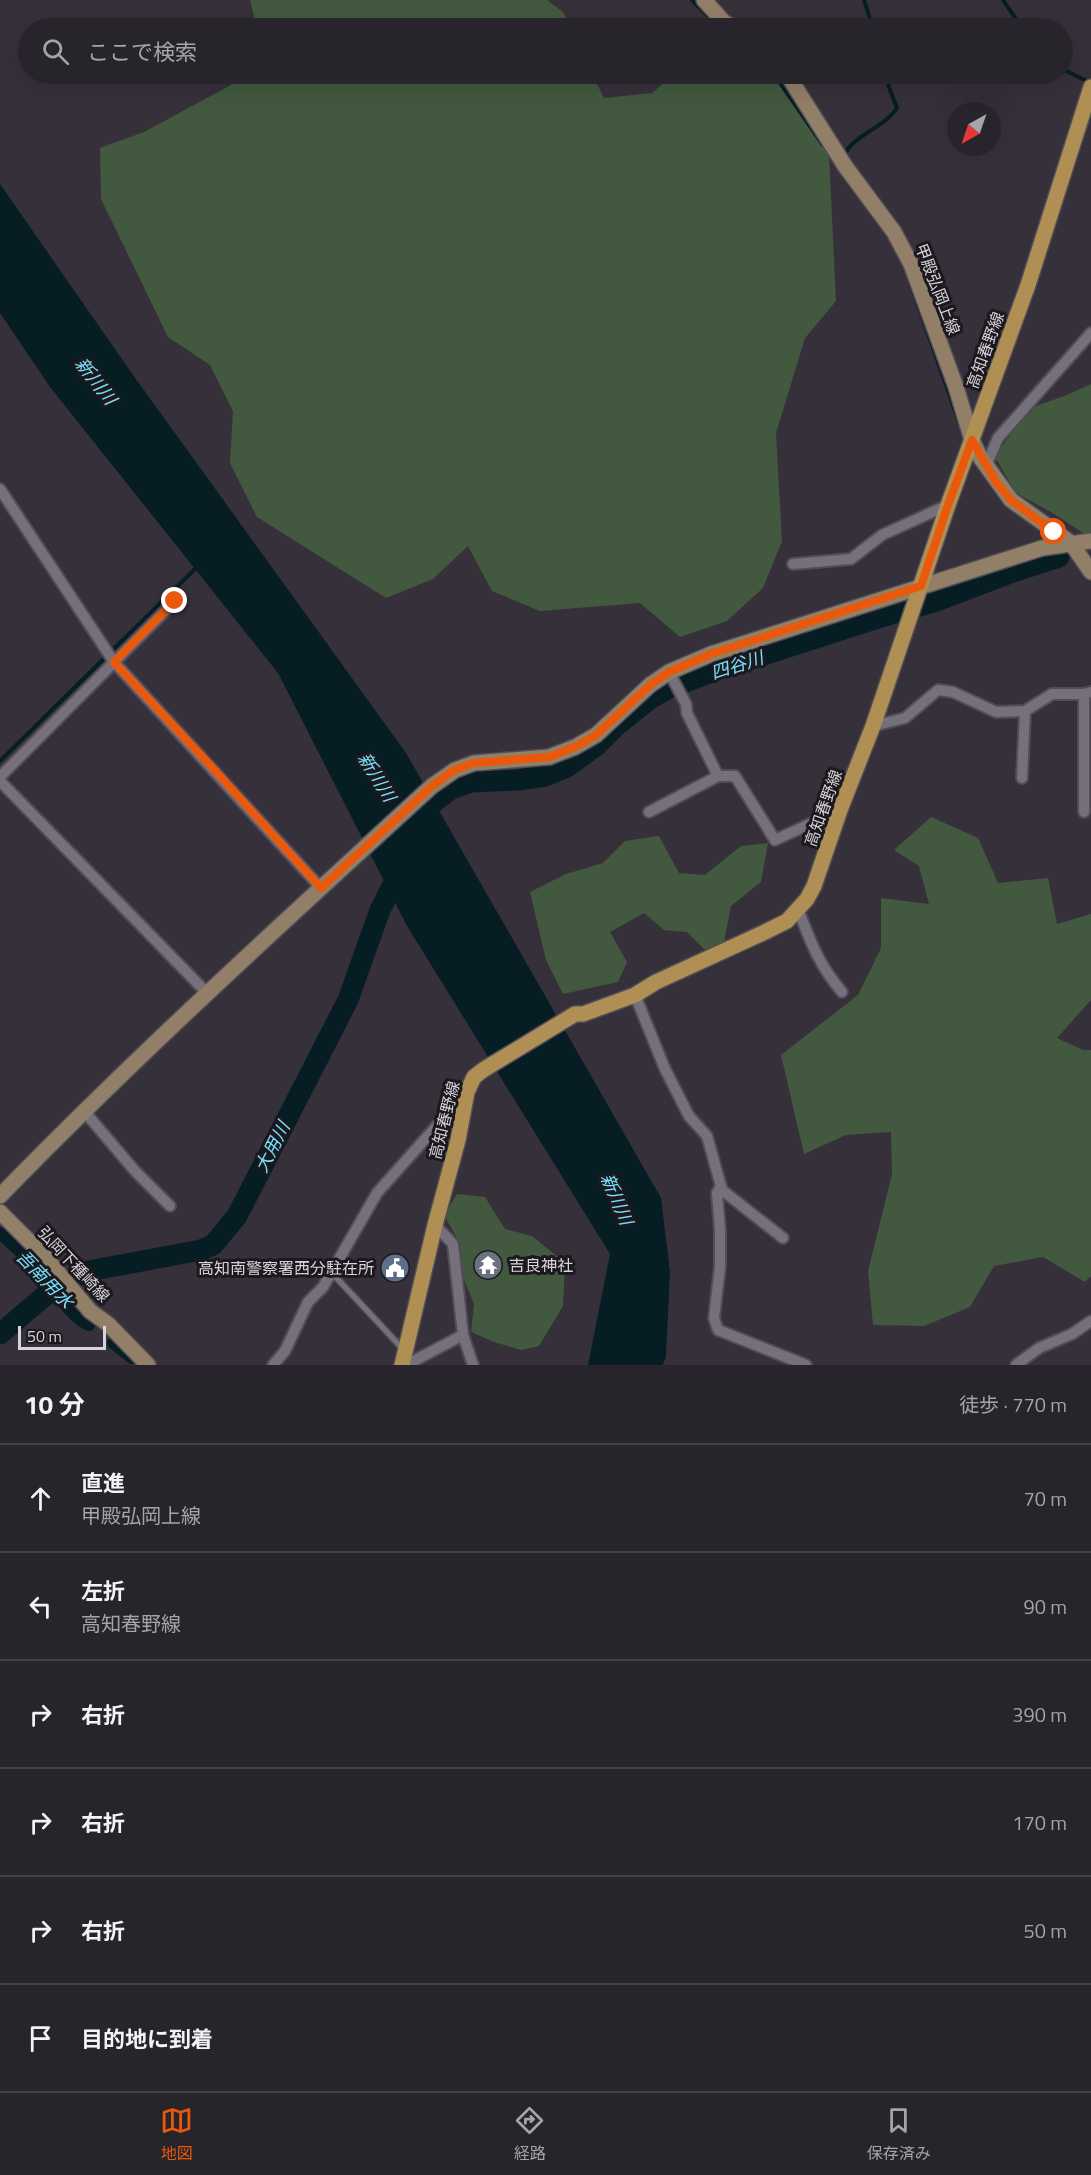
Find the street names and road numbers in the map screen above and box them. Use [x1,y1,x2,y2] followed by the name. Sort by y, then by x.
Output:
[910,240,966,338] street label: 甲殿弘岡上線
[960,308,1010,392] street label: 高知春野線
[798,766,848,850] street label: 高知春野線
[423,1078,465,1162] street label: 高知春野線
[32,1221,116,1307] street label: 弘岡下種崎線

